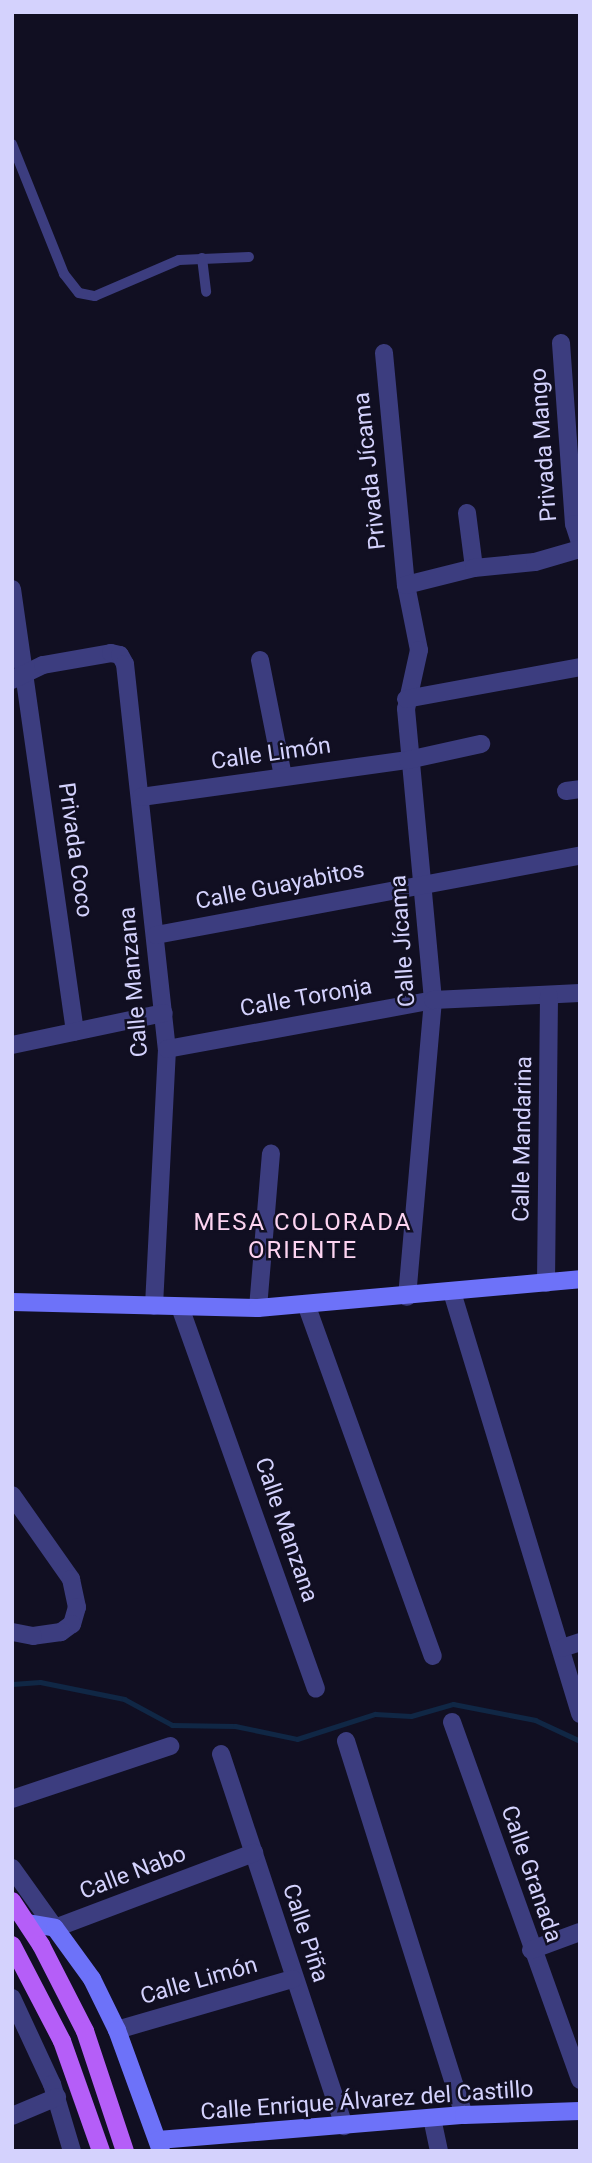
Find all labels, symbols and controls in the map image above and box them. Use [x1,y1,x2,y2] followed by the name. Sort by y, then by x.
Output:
[525,367,563,523] street label: Privada Mango
[348,391,392,551] street label: Privada Jícama
[209,732,333,776] street label: Calle Limón
[52,781,98,919] street label: Privada Coco
[193,856,367,916] street label: Calle Guayabitos
[385,874,421,1008] street label: Calle Jícama
[114,906,154,1058] street label: Calle Manzana
[238,973,374,1023] street label: Calle Toronja
[508,1056,538,1222] street label: Calle Mandarina
[195,1209,411,1265] district label: MESA COLORADA ORIENTE
[248,1454,324,1606] street label: Calle Manzana
[495,1802,567,1946] street label: Calle Granada
[76,1840,190,1906] street label: Calle Nabo
[276,1880,334,1986] street label: Calle Piña
[137,1951,261,2011] street label: Calle Limón
[200,2076,534,2126] street label: Calle Enrique Álvarez del Castillo

